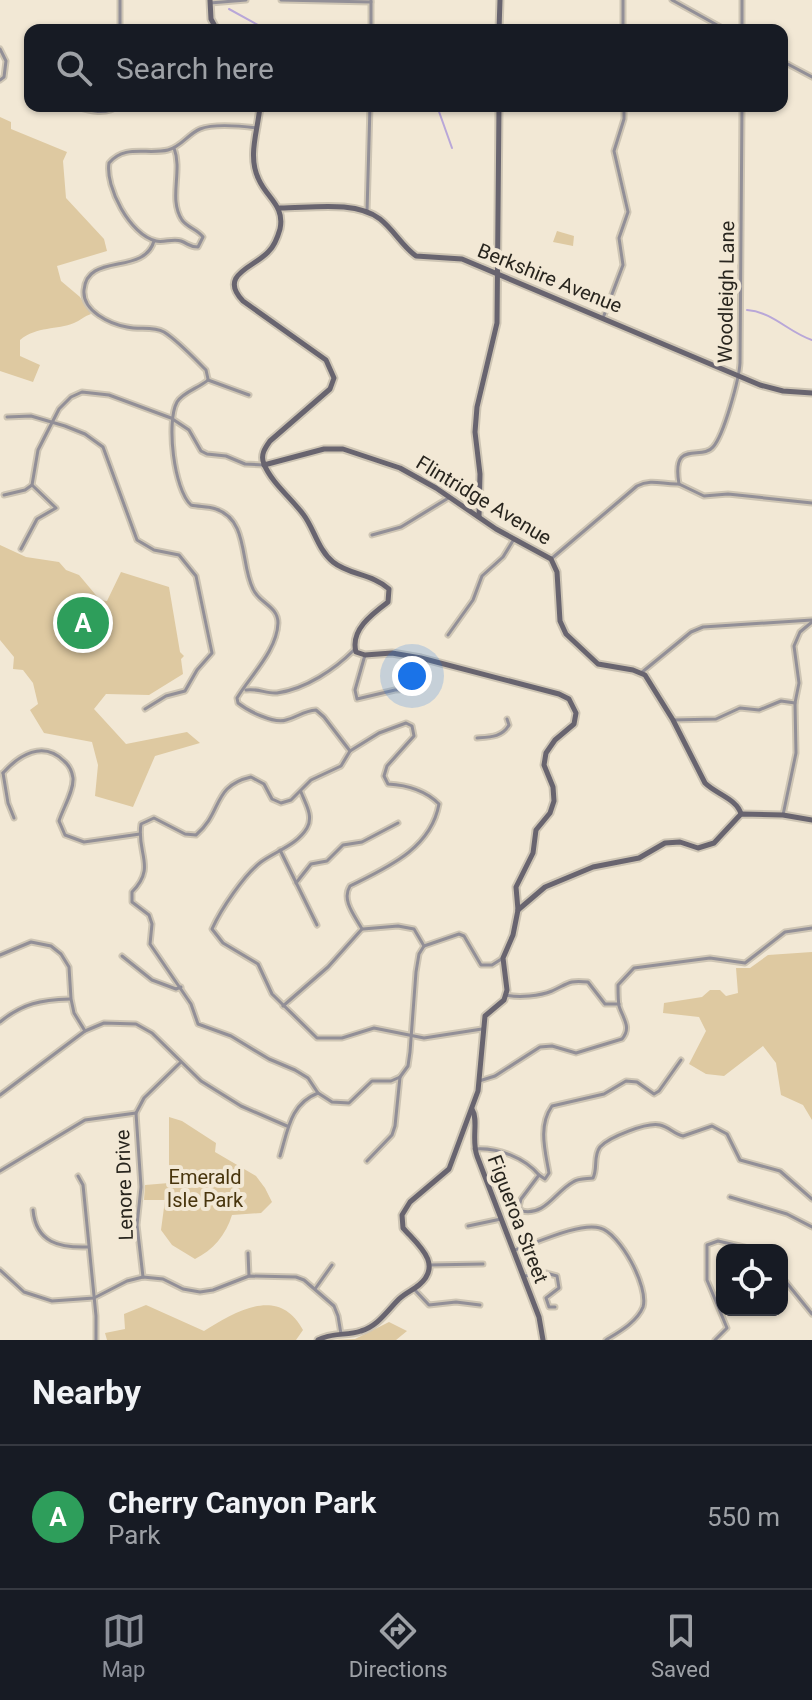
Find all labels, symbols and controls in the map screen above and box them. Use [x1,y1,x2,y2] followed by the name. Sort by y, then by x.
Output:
[24,24,788,112] search box
[52,46,96,90] icon: search
[116,51,274,86] text: Search here
[713,221,739,363] street label: Woodleigh Lane
[474,238,626,318] street label: Berkshire Avenue
[412,450,556,550] street label: Flintridge Avenue
[57,593,109,653] pin: A
[392,656,432,696] your location
[110,1129,138,1241] street label: Lenore Drive
[483,1152,553,1286] street label: Figueroa Street
[167,1165,244,1212] park label: Emerald Isle Park
[716,1244,788,1316] map controls
[716,1244,788,1316] button: locate
[32,1372,141,1412] text: Nearby
[108,1485,376,1520] text: Cherry Canyon Park
[49,1502,67,1532] text: A
[707,1502,780,1532] text: 550 m
[108,1520,160,1550] text: Park
[102,1609,146,1682] tab: Map
[349,1609,448,1682] tab: Directions
[651,1609,710,1682] tab: Saved

